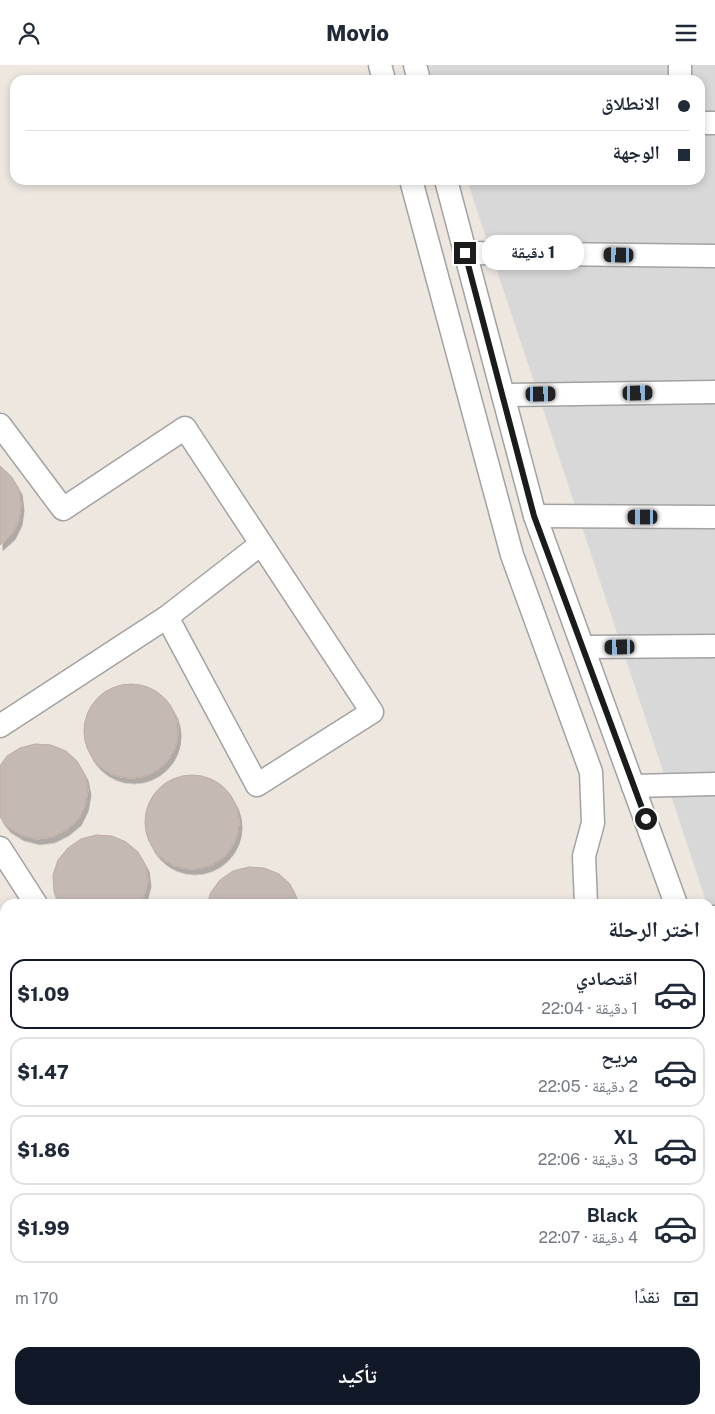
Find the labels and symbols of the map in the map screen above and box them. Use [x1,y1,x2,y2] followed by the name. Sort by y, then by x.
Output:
[482,235,585,271] callout: 1 دقيقة
[454,242,476,264] route end
[603,247,634,263] car
[622,385,653,401] car
[525,386,556,402] car
[628,510,658,525] car
[604,639,635,655] car
[635,808,657,830] route start

